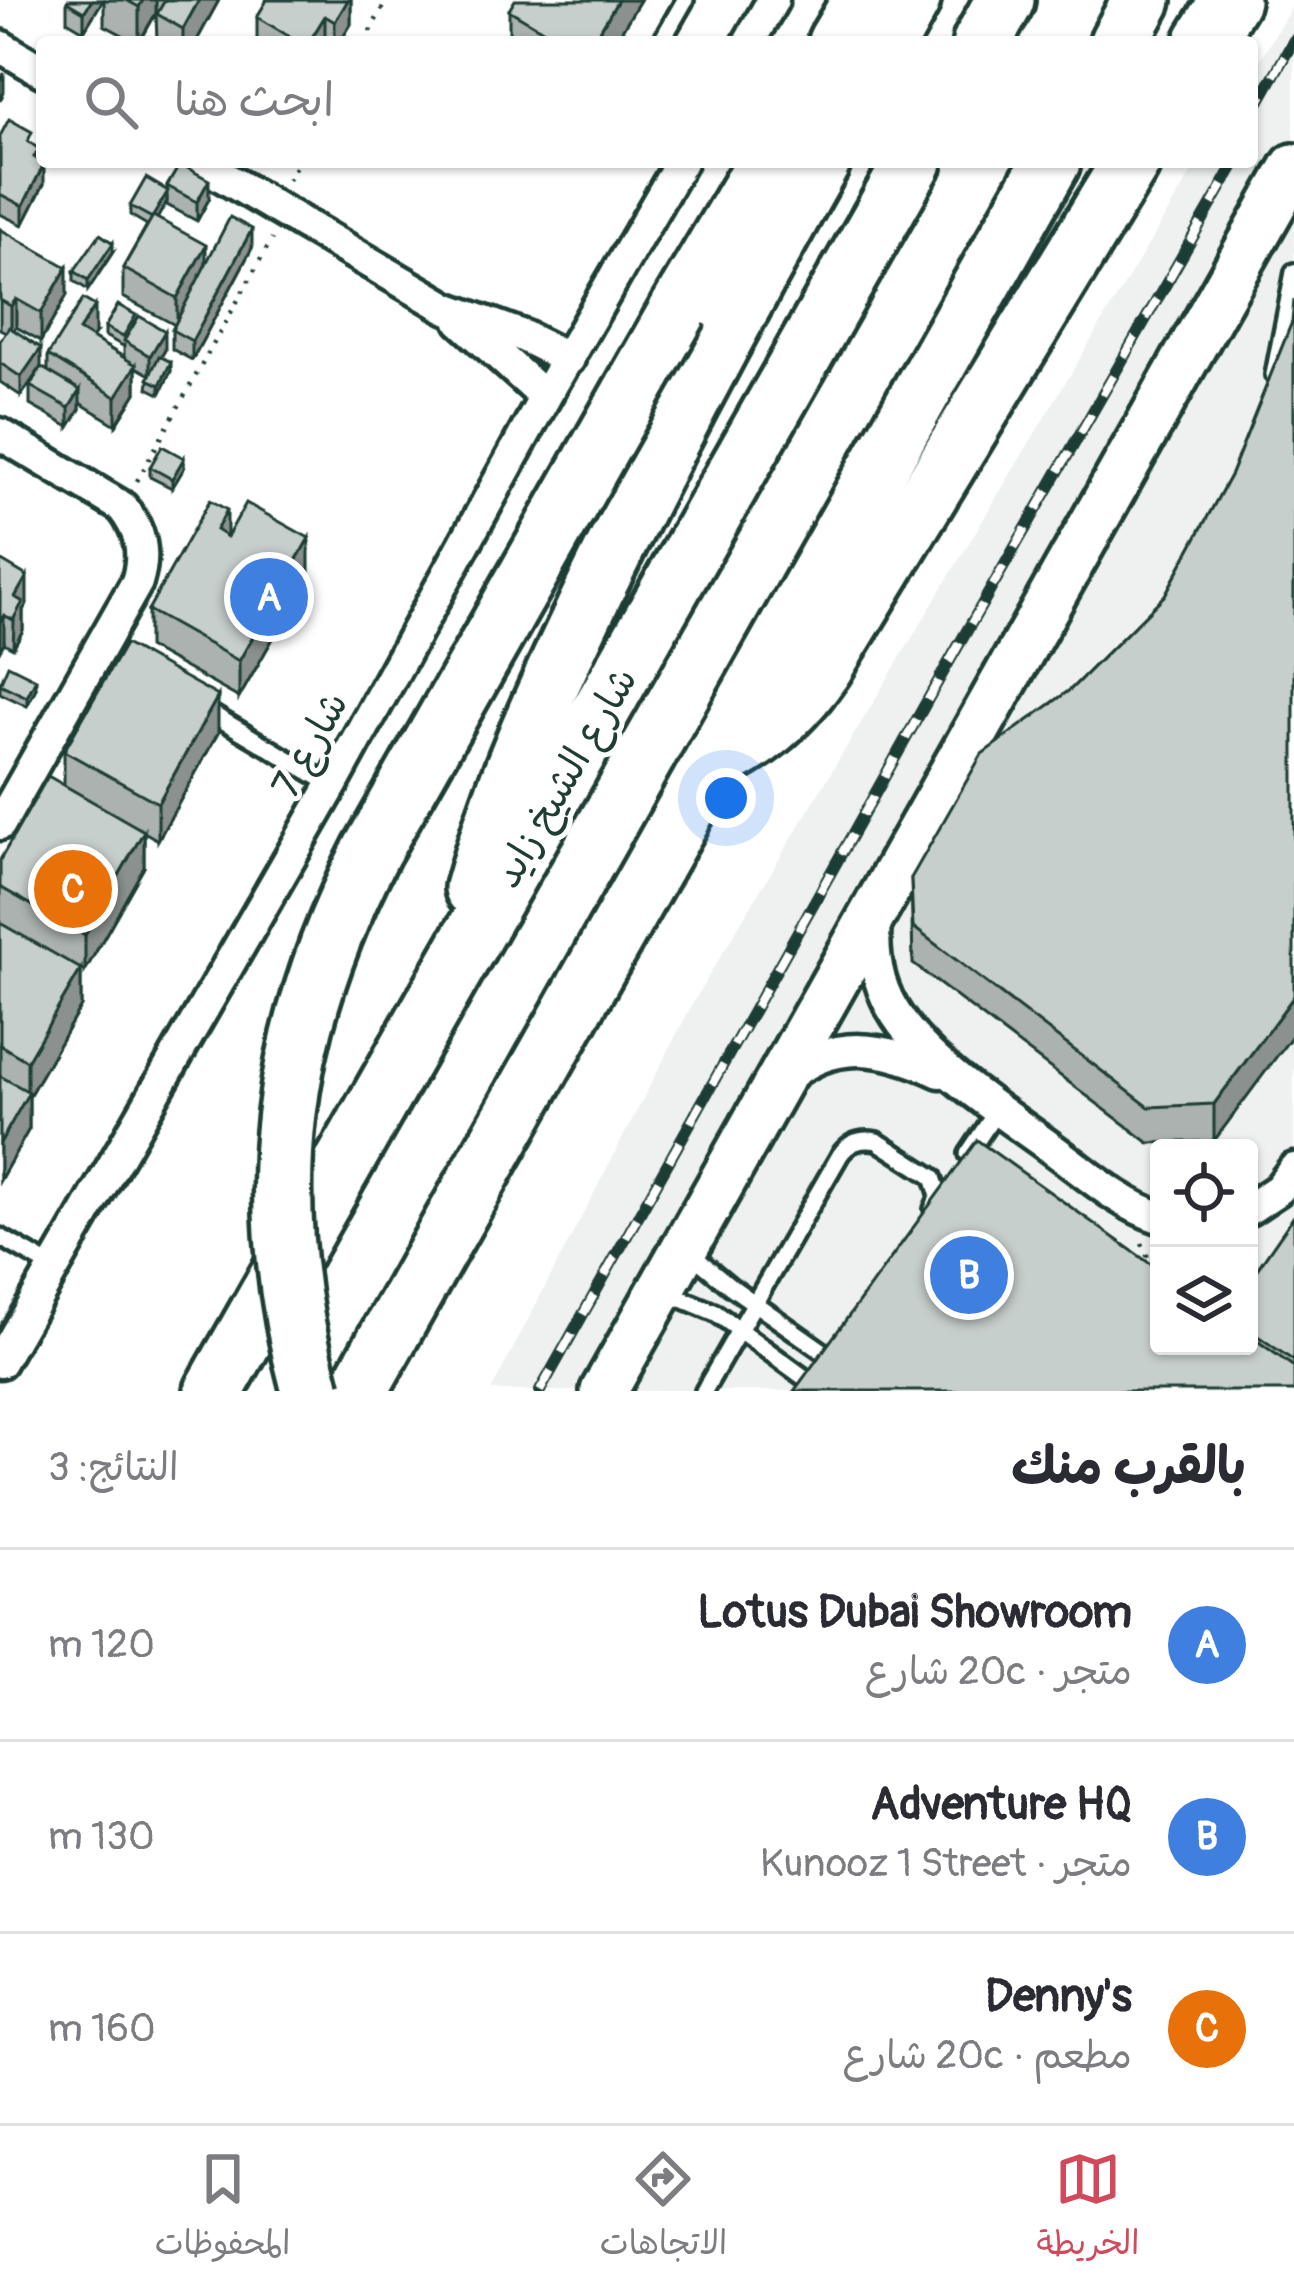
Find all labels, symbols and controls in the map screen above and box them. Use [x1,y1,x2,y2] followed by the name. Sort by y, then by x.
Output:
[36,36,1258,168] search box
[78,69,144,135] icon: search
[174,73,334,129] text: ابحث هنا
[230,552,308,642] pin: A
[482,659,650,898] street label: شارع الشيخ زايد
[261,683,361,807] street label: شارع 7
[696,768,756,828] your location
[34,844,112,934] pin: C
[1150,1139,1258,1355] map controls
[1150,1139,1258,1247] button: locate
[930,1230,1008,1320] pin: B
[1150,1247,1258,1355] button: layers
[1011,1435,1246,1499] text: بالقرب منك
[48,1443,179,1492] text: النتائج: 3
[697,1585,1132,1641] text: Lotus Dubai Showroom
[48,1620,155,1669] text: 120 m
[1194,1620,1220,1669] text: A
[865,1647,1132,1696] text: متجر · 20c شارع
[870,1777,1132,1833] text: Adventure HQ
[48,1812,155,1861] text: 130 m
[1196,1812,1218,1861] text: B
[760,1839,1132,1888] text: متجر · Kunooz 1 Street
[985,1969,1132,2025] text: Denny's
[48,2004,156,2053] text: 160 m
[1195,2004,1219,2053] text: C
[843,2031,1132,2080] text: مطعم · 20c شارع
[155,2146,291,2272] tab: المحفوظات
[600,2146,727,2272] tab: الاتجاهات
[1036,2146,1139,2272] tab: الخريطة

